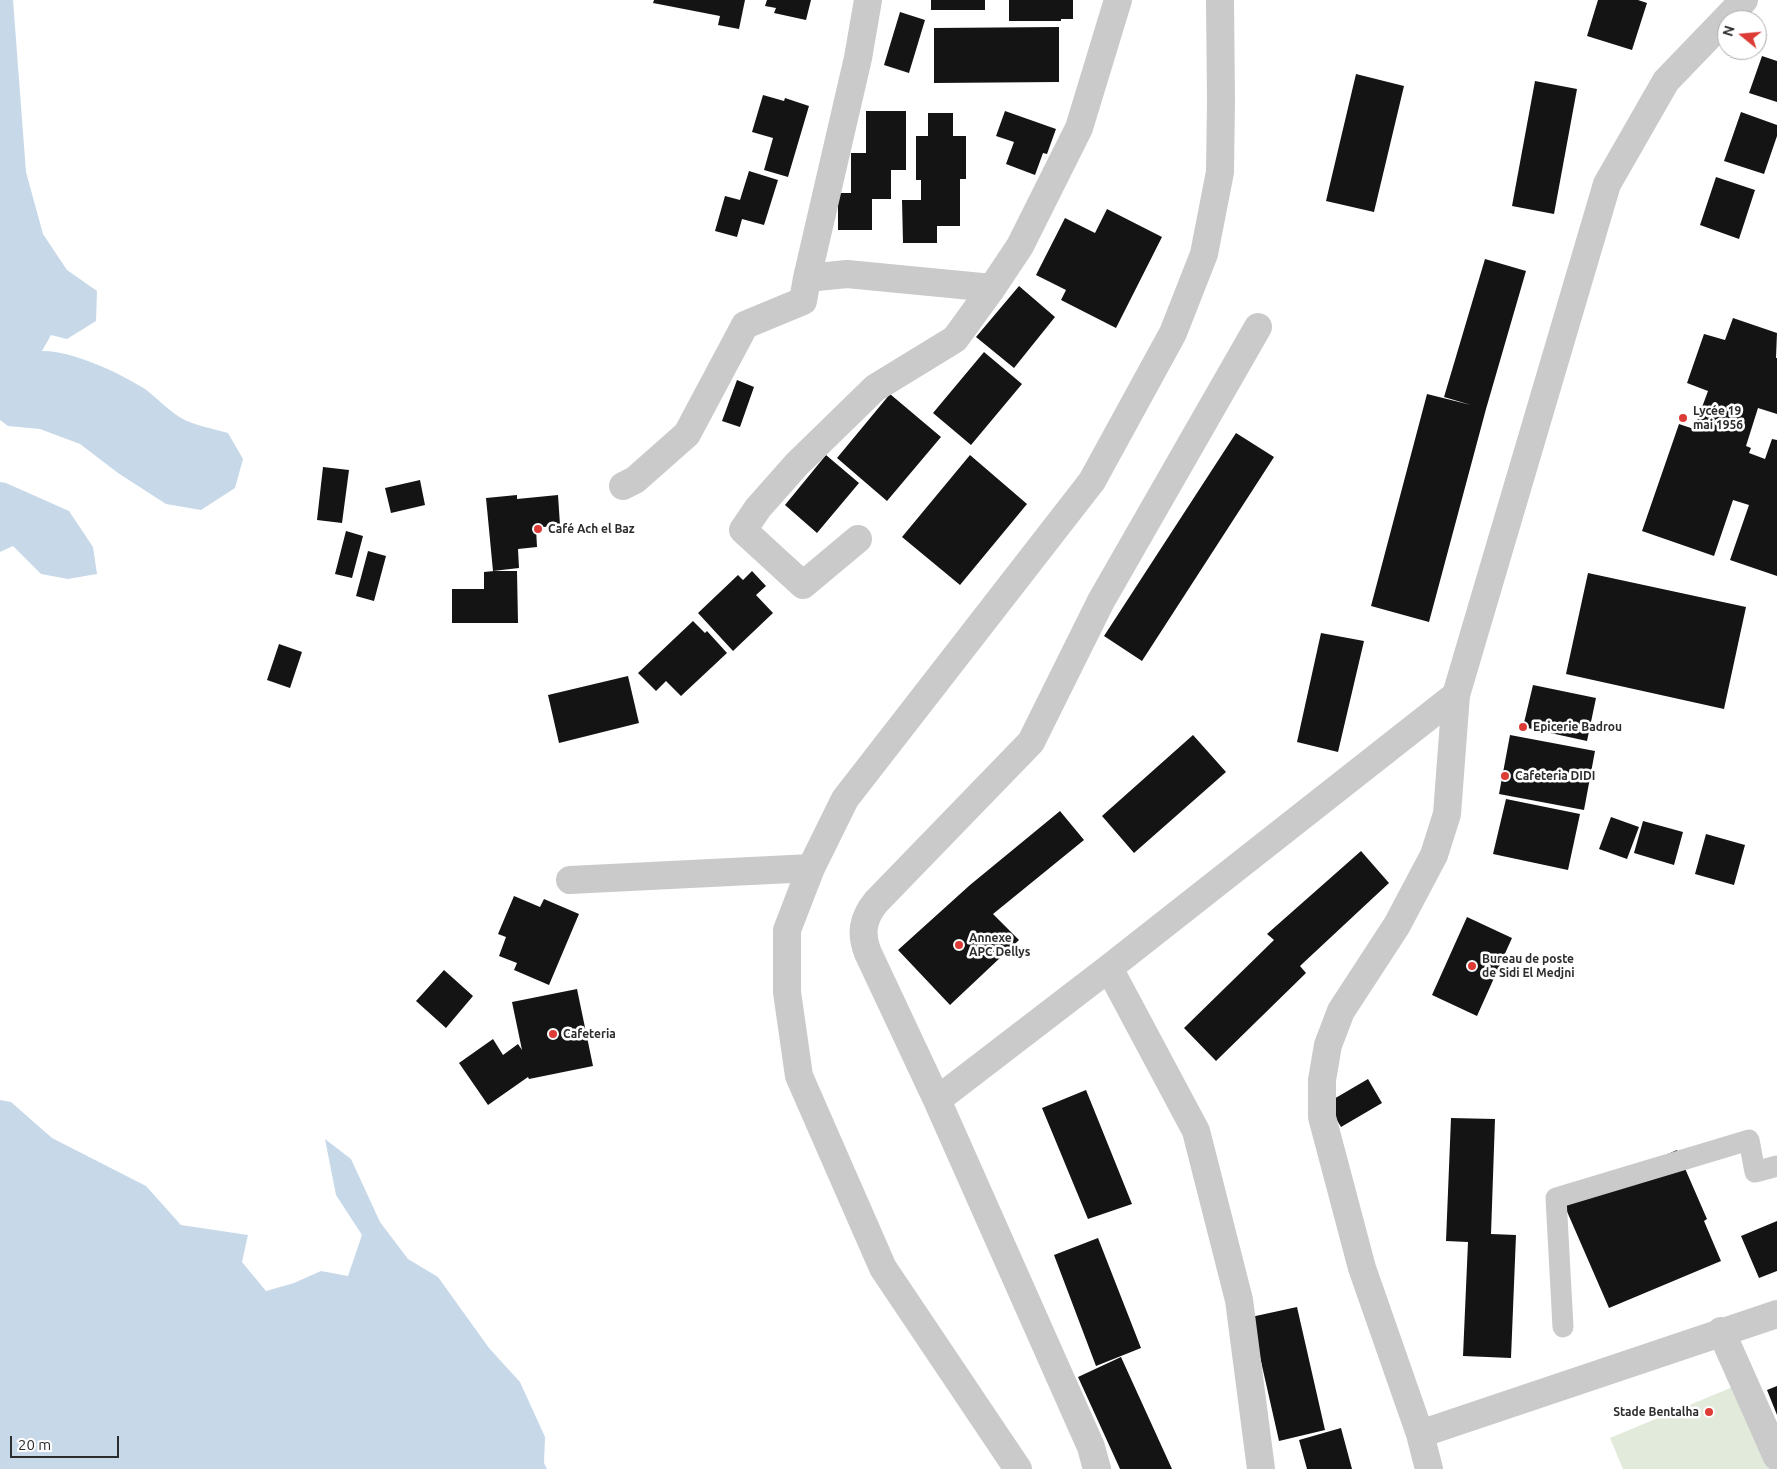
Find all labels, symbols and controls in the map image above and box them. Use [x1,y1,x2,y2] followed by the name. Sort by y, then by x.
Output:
[1717,10,1767,60] north arrow
[1719,24,1738,38] text: N
[1693,404,1743,432] place label: Lycée 19 mai 1956
[1677,412,1689,424] marker: Lycée 19 mai 1956
[548,522,635,536] place label: Café Ach el Baz
[532,523,544,535] marker: Café Ach el Baz
[1533,720,1622,734] place label: Epicerie Badrou
[1517,721,1529,733] marker: Epicerie Badrou
[1515,769,1595,783] place label: Cafeteria DIDI
[1499,770,1511,782] marker: Cafeteria DIDI
[969,931,1030,959] place label: Annexe APC Dellys
[953,939,965,951] marker: Annexe APC Dellys
[1482,952,1575,980] place label: Bureau de poste de Sidi El Medjni
[1466,960,1478,972] marker: Bureau de poste de Sidi El Medjni
[563,1027,616,1041] place label: Cafeteria
[547,1028,559,1040] marker: Cafeteria
[1613,1405,1699,1419] place label: Stade Bentalha
[1703,1406,1715,1418] marker: Stade Bentalha
[12,1426,121,1458] scale bar
[18,1436,51,1453] text: 20 m

